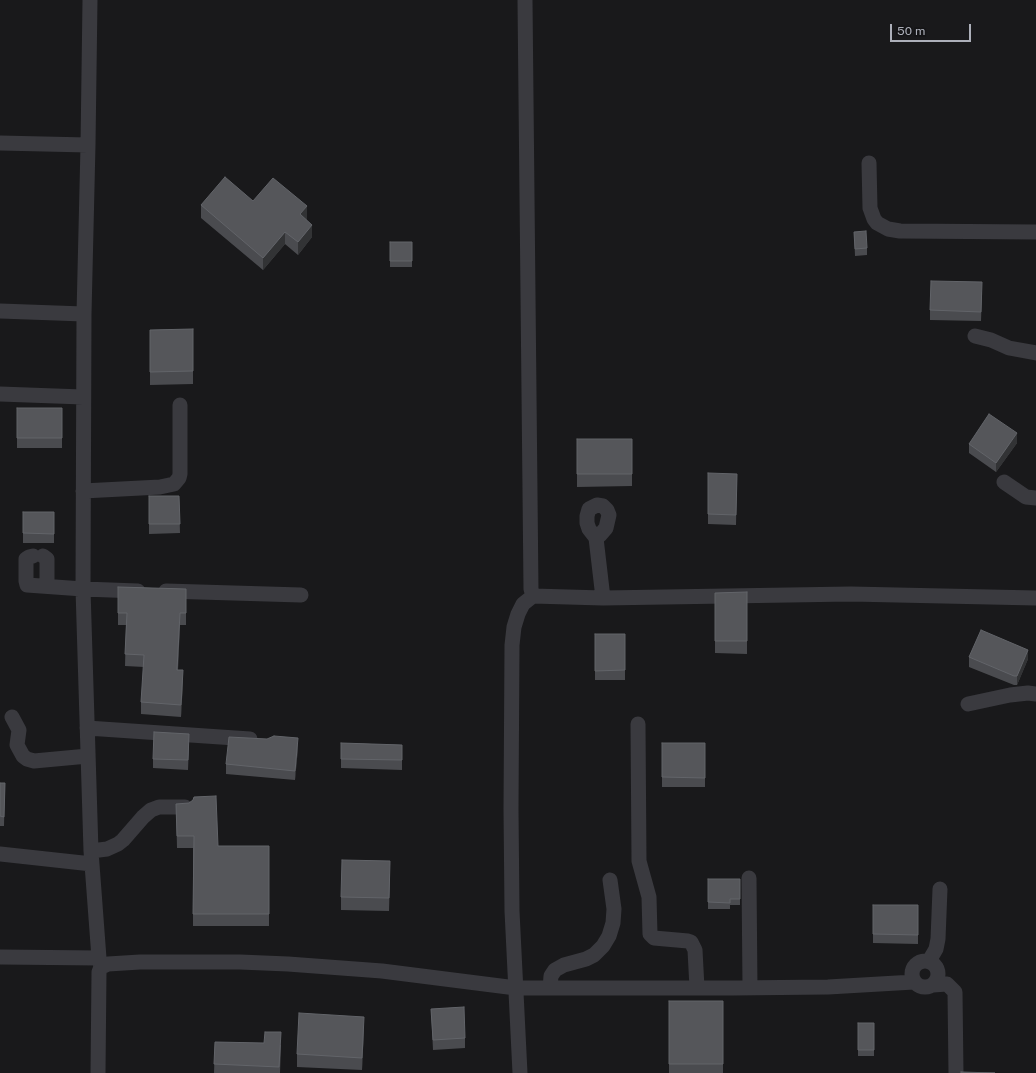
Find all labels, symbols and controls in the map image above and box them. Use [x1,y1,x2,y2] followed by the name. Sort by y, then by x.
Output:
[892,16,973,42] scale bar
[897,24,925,38] text: 50 m

